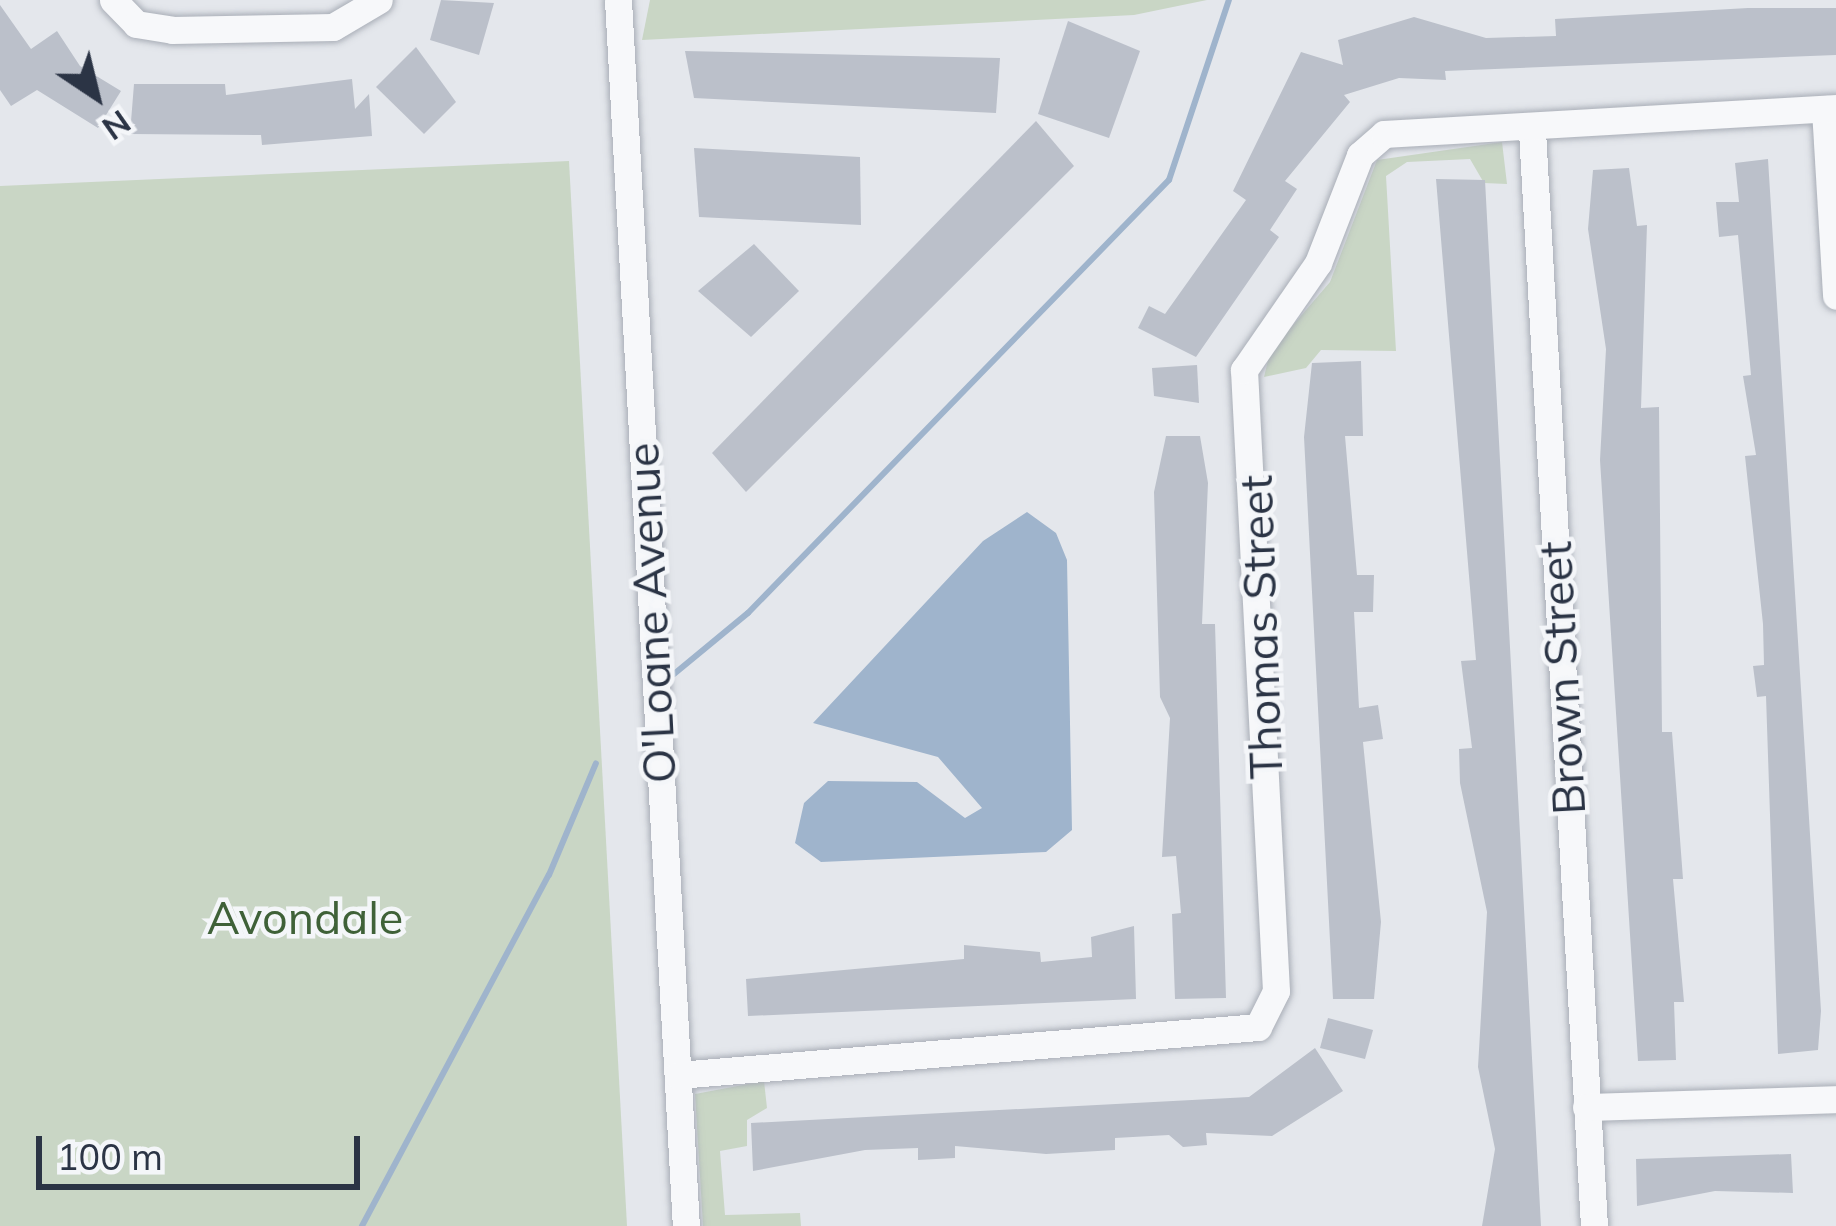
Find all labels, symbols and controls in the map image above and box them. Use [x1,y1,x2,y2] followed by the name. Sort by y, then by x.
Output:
[36,36,156,156] north arrow
[95,102,139,150] text: N
[615,441,687,785] street label: O'Loane Avenue
[1229,474,1293,780] street label: Thomas Street
[1528,540,1596,816] street label: Brown Street
[207,891,403,945] park label: Avondale
[42,1112,366,1186] scale bar
[57,1134,163,1179] text: 100 m

